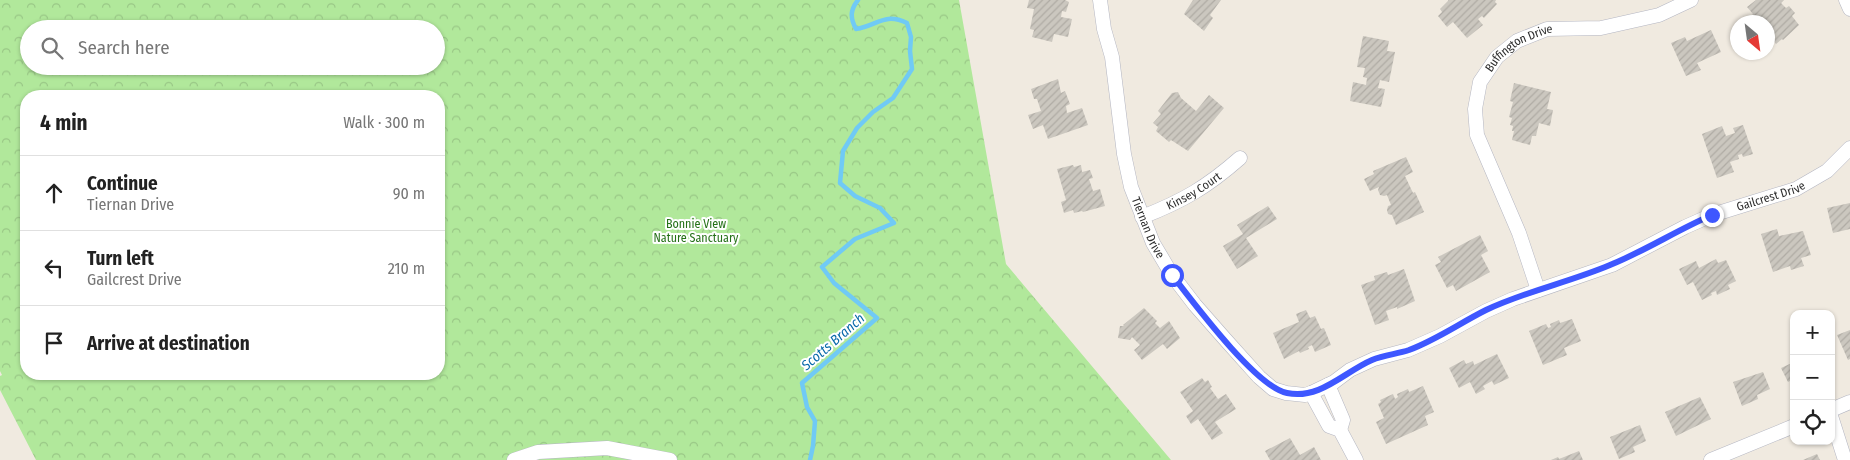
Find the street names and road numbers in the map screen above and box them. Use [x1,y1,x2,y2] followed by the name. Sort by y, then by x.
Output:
[1482,22,1553,74] street label: Buffington Drive
[1164,169,1224,213] street label: Kinsey Court
[1735,178,1808,214] street label: Gailcrest Drive
[1129,195,1168,261] street label: Tiernan Drive

